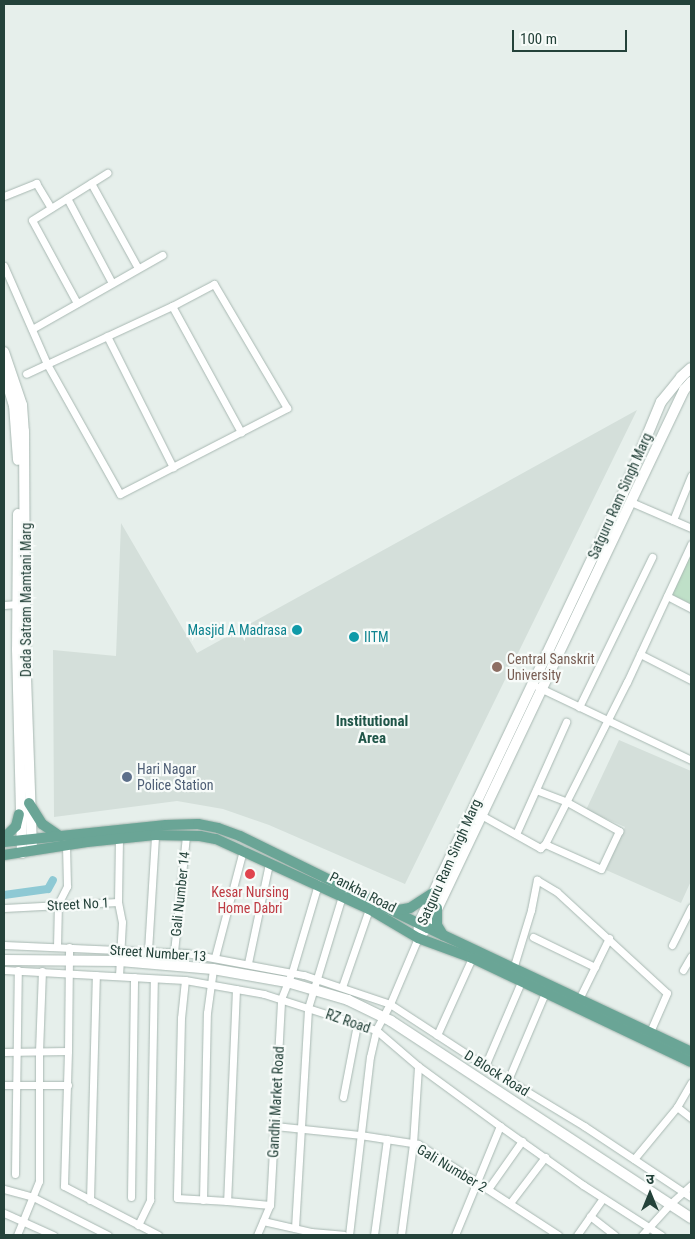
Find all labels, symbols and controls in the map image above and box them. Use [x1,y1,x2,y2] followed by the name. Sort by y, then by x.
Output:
[515,20,630,52] scale bar
[520,30,557,48] text: 100 m
[585,430,655,562] street label: Satguru Ram Singh Marg
[18,523,34,677] street label: Dada Satram Mamtani Marg
[188,622,287,638] place label: Masjid A Madrasa
[291,624,303,636] marker: Masjid A Madrasa
[364,629,389,645] place label: IITM
[348,631,360,643] marker: IITM
[507,651,595,684] place label: Central Sanskrit University
[491,661,503,673] marker: Central Sanskrit University
[336,712,408,747] district label: Institutional Area
[137,761,214,794] place label: Hari Nagar Police Station
[121,771,133,783] marker: Hari Nagar Police Station
[414,796,484,928] street label: Satguru Ram Singh Marg
[167,851,193,937] street label: Gali Number 14
[243,867,257,881] marker: Kesar Nursing Home Dabri
[327,868,399,916] street label: Pankha Road
[211,884,289,916] place label: Kesar Nursing Home Dabri
[47,894,109,914] street label: Street No 1
[109,941,207,965] street label: Street Number 13
[323,1006,373,1036] street label: RZ Road
[265,1046,287,1158] street label: Gandhi Market Road
[462,1046,532,1100] street label: D Block Road
[414,1141,490,1195] street label: Gali Number 2
[625,1169,675,1219] north arrow
[646,1171,654,1187] text: उ

